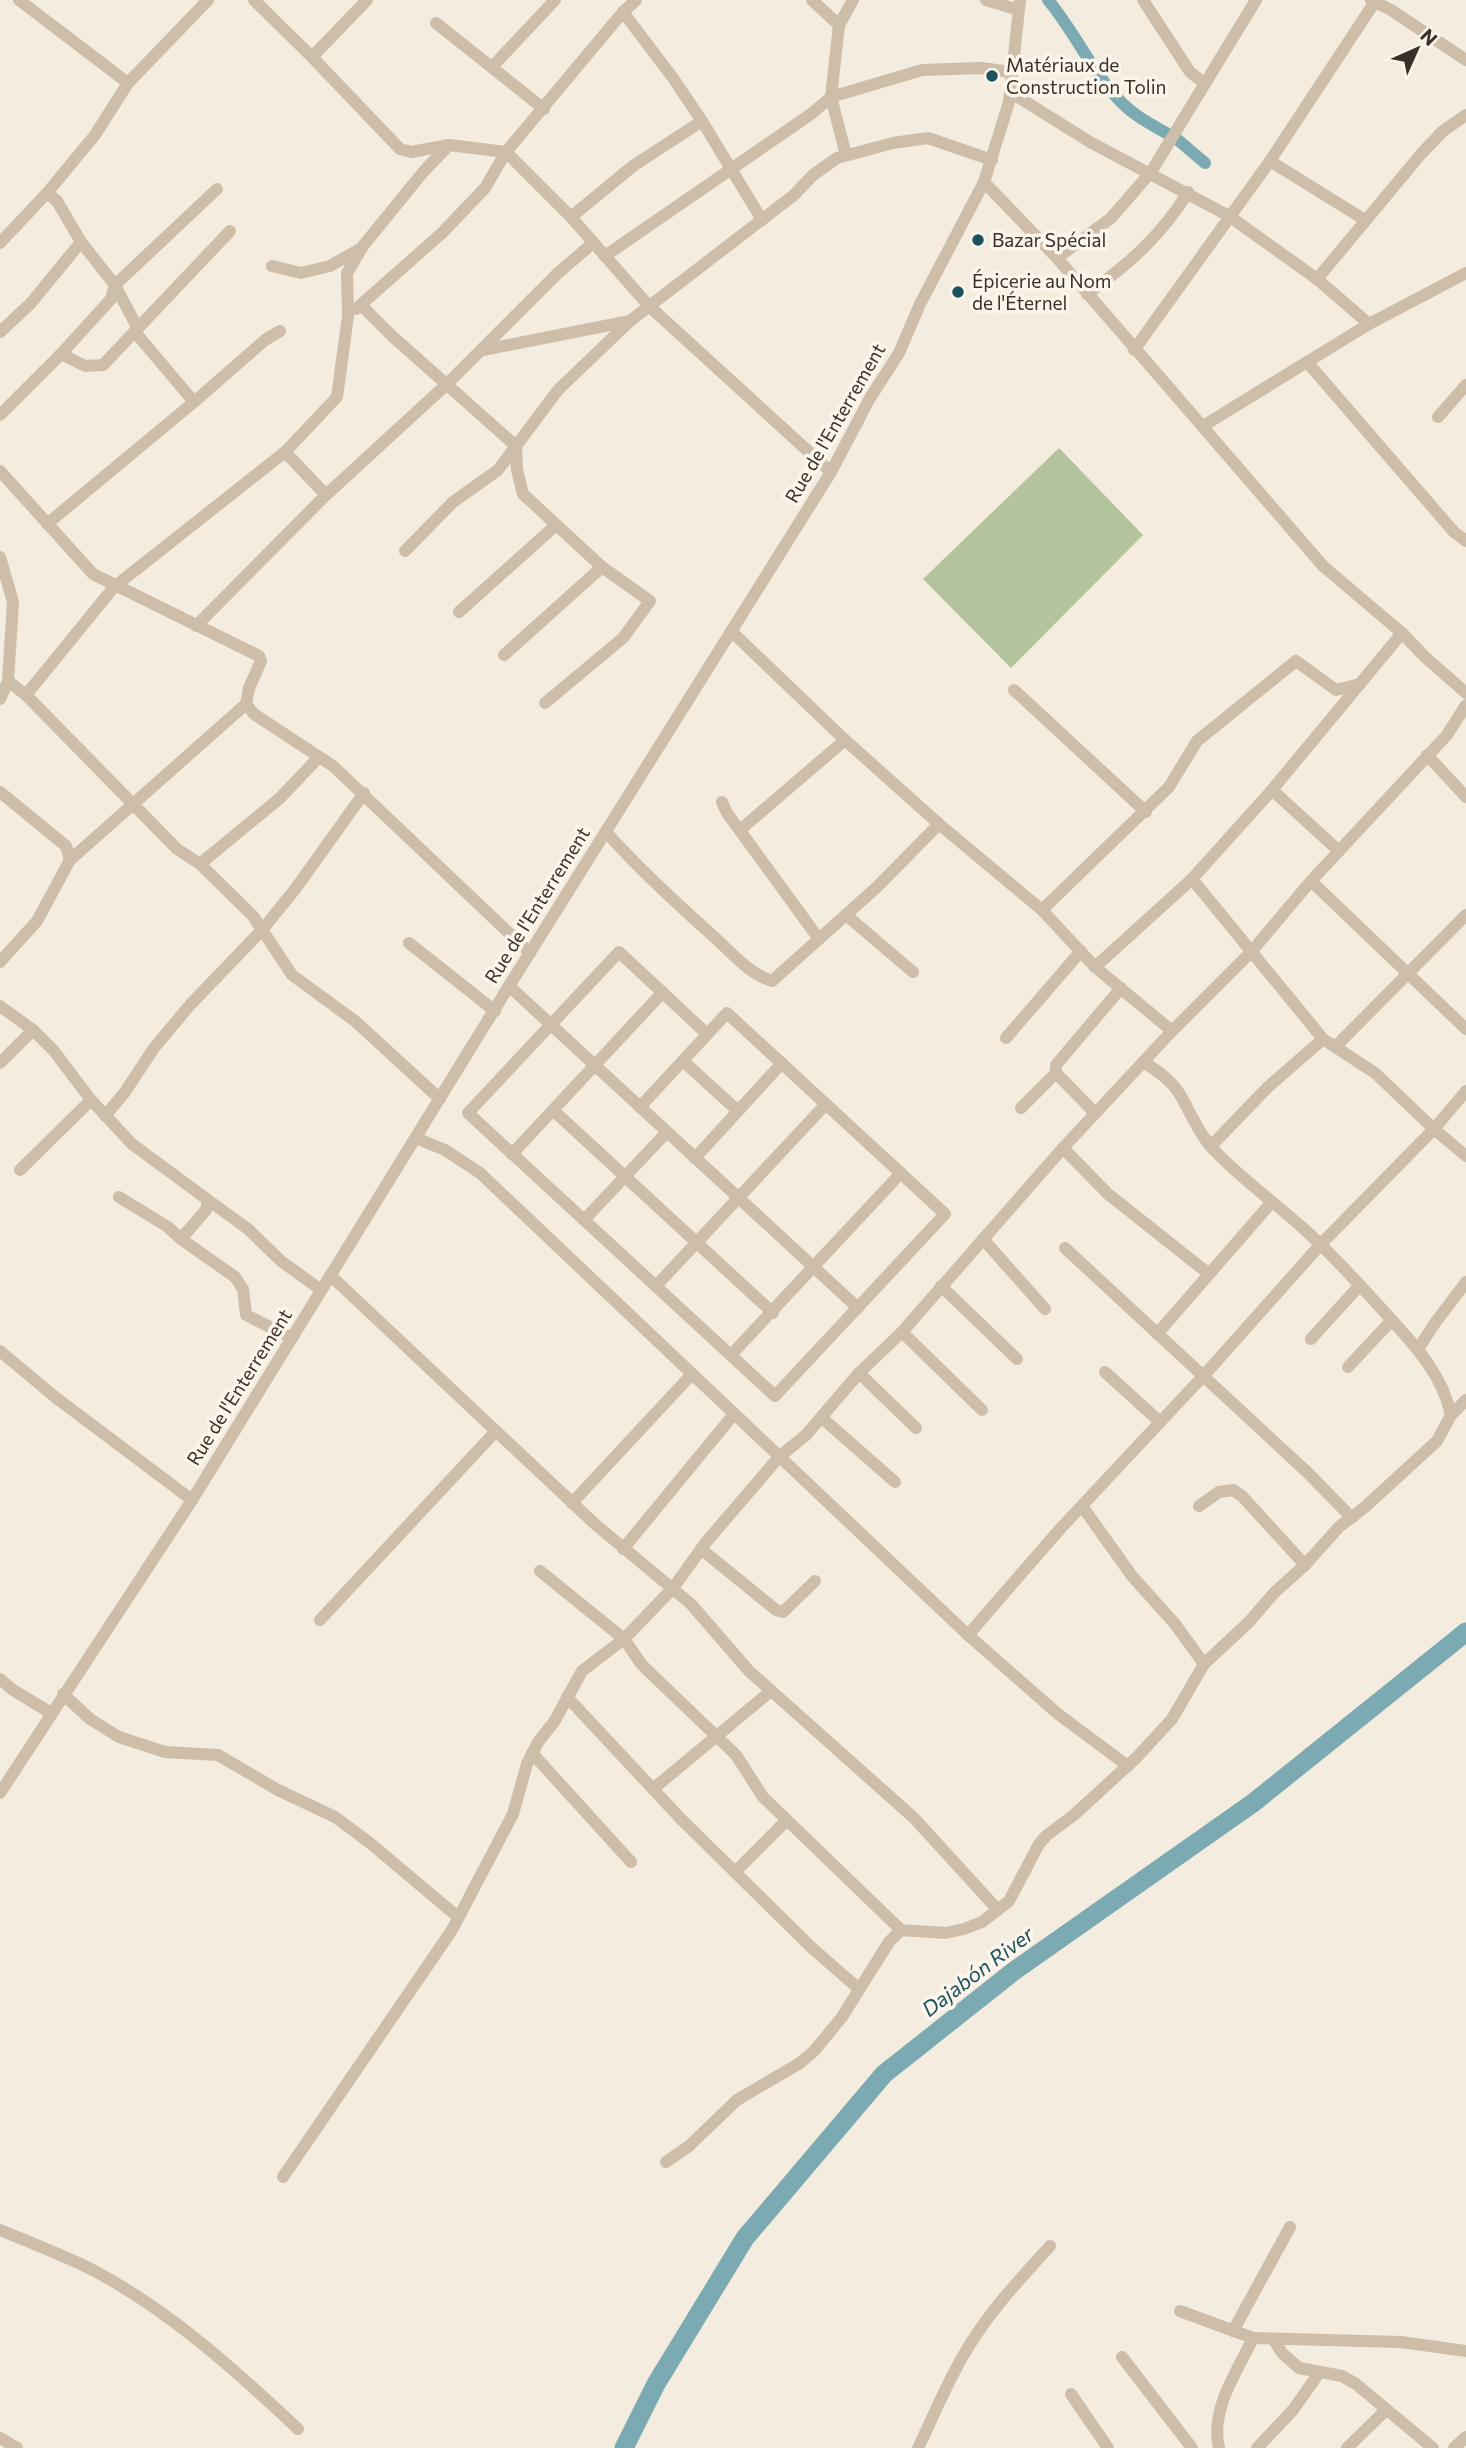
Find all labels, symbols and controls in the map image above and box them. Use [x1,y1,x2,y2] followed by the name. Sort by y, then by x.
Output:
[1382,14,1452,84] north arrow
[1416,23,1443,50] text: N
[1006,53,1166,98] place label: Matériaux de Construction Tolin
[984,68,1000,84] marker: Matériaux de Construction Tolin
[992,228,1106,251] place label: Bazar Spécial
[970,232,986,248] marker: Bazar Spécial
[972,269,1111,314] place label: Épicerie au Nom de l'Éternel
[950,284,966,300] marker: Épicerie au Nom de l'Éternel
[780,339,890,507] street label: Rue de l'Enterrement
[479,822,594,987] street label: Rue de l'Enterrement
[181,1304,296,1469] street label: Rue de l'Enterrement
[916,1920,1038,2021] water label: Dajabón River

